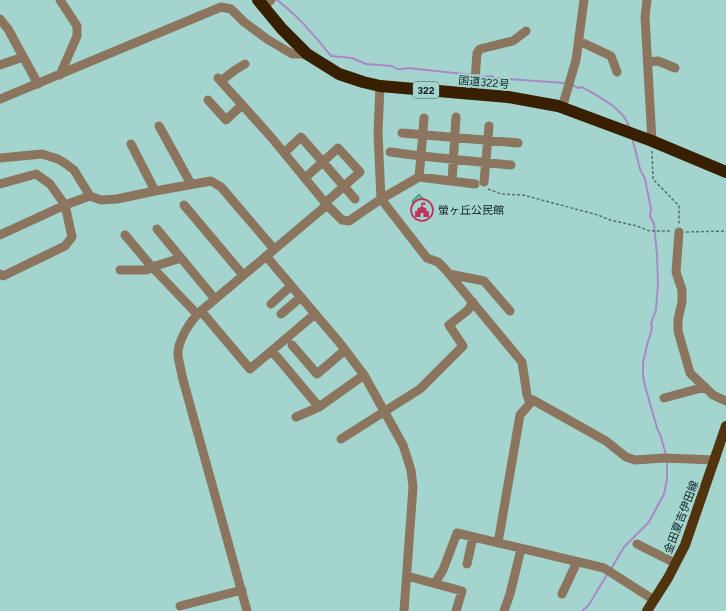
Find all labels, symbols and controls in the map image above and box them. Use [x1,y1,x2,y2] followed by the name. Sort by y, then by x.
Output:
[458,74,510,91] street label: 国道322号
[413,82,439,98] road number: 322
[409,197,435,223] public building icon: 螢ヶ丘公民館
[438,204,504,217] place label: 螢ヶ丘公民館
[662,479,701,555] street label: 金田夏吉伊田線

